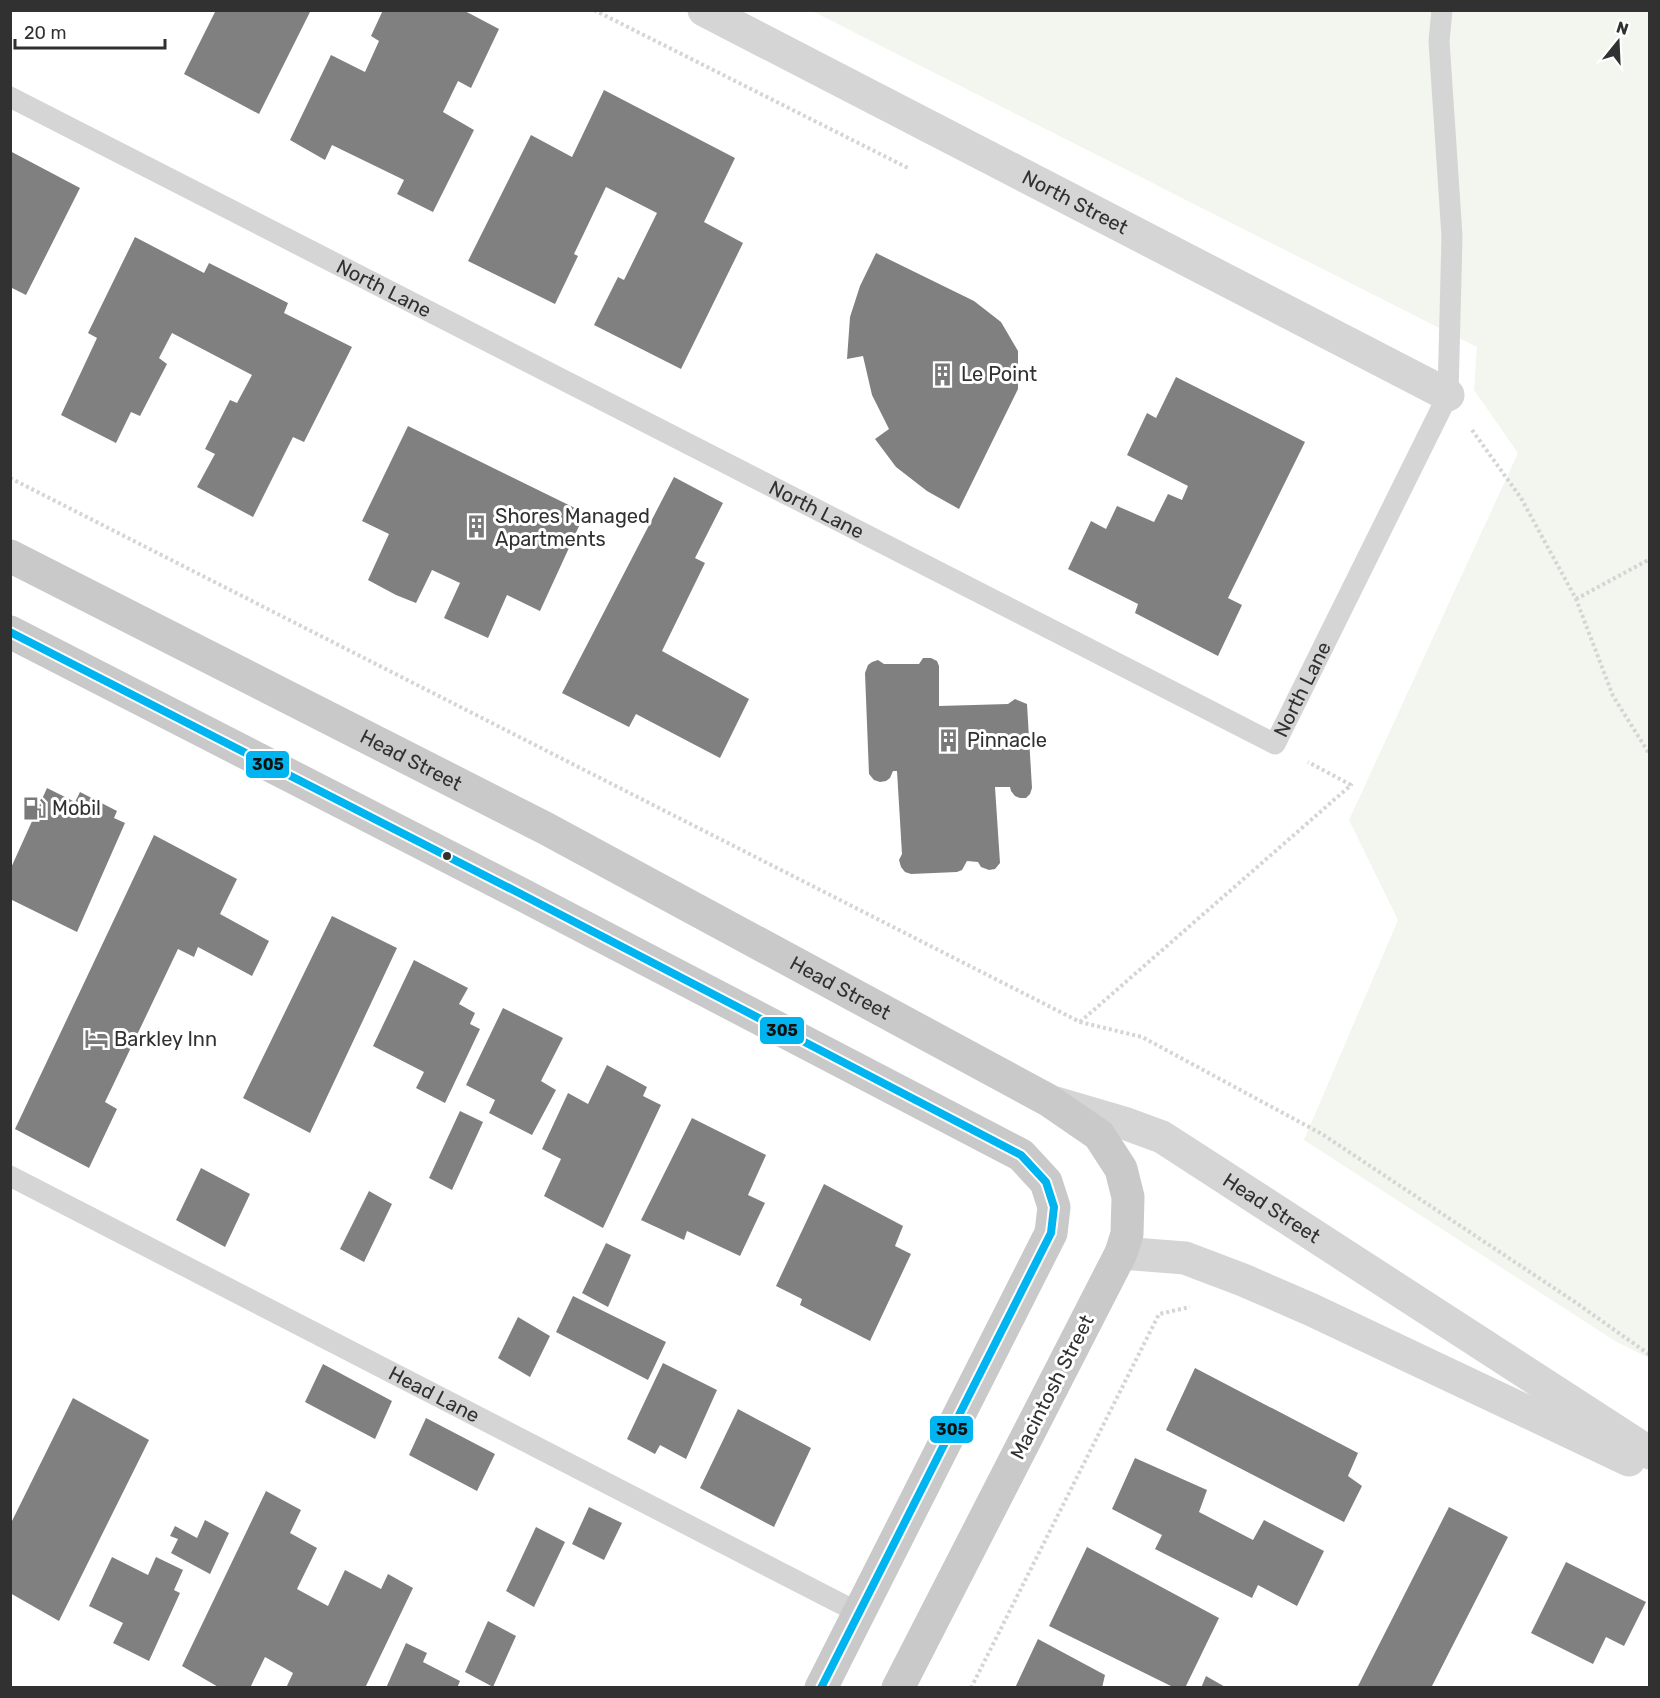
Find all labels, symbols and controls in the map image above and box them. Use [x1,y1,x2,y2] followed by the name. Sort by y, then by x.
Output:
[15,12,165,50] scale bar
[1588,12,1648,72] north arrow
[1614,17,1631,39] text: N
[24,22,66,44] text: 20 m
[1018,165,1132,239] street label: North Street
[332,254,435,323] street label: North Lane
[930,361,956,387] building icon: Le Point
[961,362,1037,386] place label: Le Point
[765,475,868,544] street label: North Lane
[495,504,650,551] place label: Shores Managed Apartments
[464,514,490,540] building icon: Shores Managed Apartments
[1268,637,1336,741] street label: North Lane
[356,724,466,796] street label: Head Street
[936,727,962,753] building icon: Pinnacle
[967,728,1047,752] place label: Pinnacle
[245,750,290,779] line badge: 305
[252,755,284,774] text: 305
[21,795,47,821] fuel station icon: Mobil
[52,796,101,820] place label: Mobil
[441,850,453,862] unlabelled marker
[786,951,895,1025] street label: Head Street
[759,1016,805,1045] line badge: 305
[766,1021,798,1040] text: 305
[83,1026,109,1052] hotel icon: Barkley Inn
[114,1027,217,1051] place label: Barkley Inn
[1218,1168,1325,1248] street label: Head Street
[1005,1310,1099,1463] street label: Macintosh Street
[385,1361,484,1428] street label: Head Lane
[929,1415,974,1444] line badge: 305
[936,1420,968,1439] text: 305

